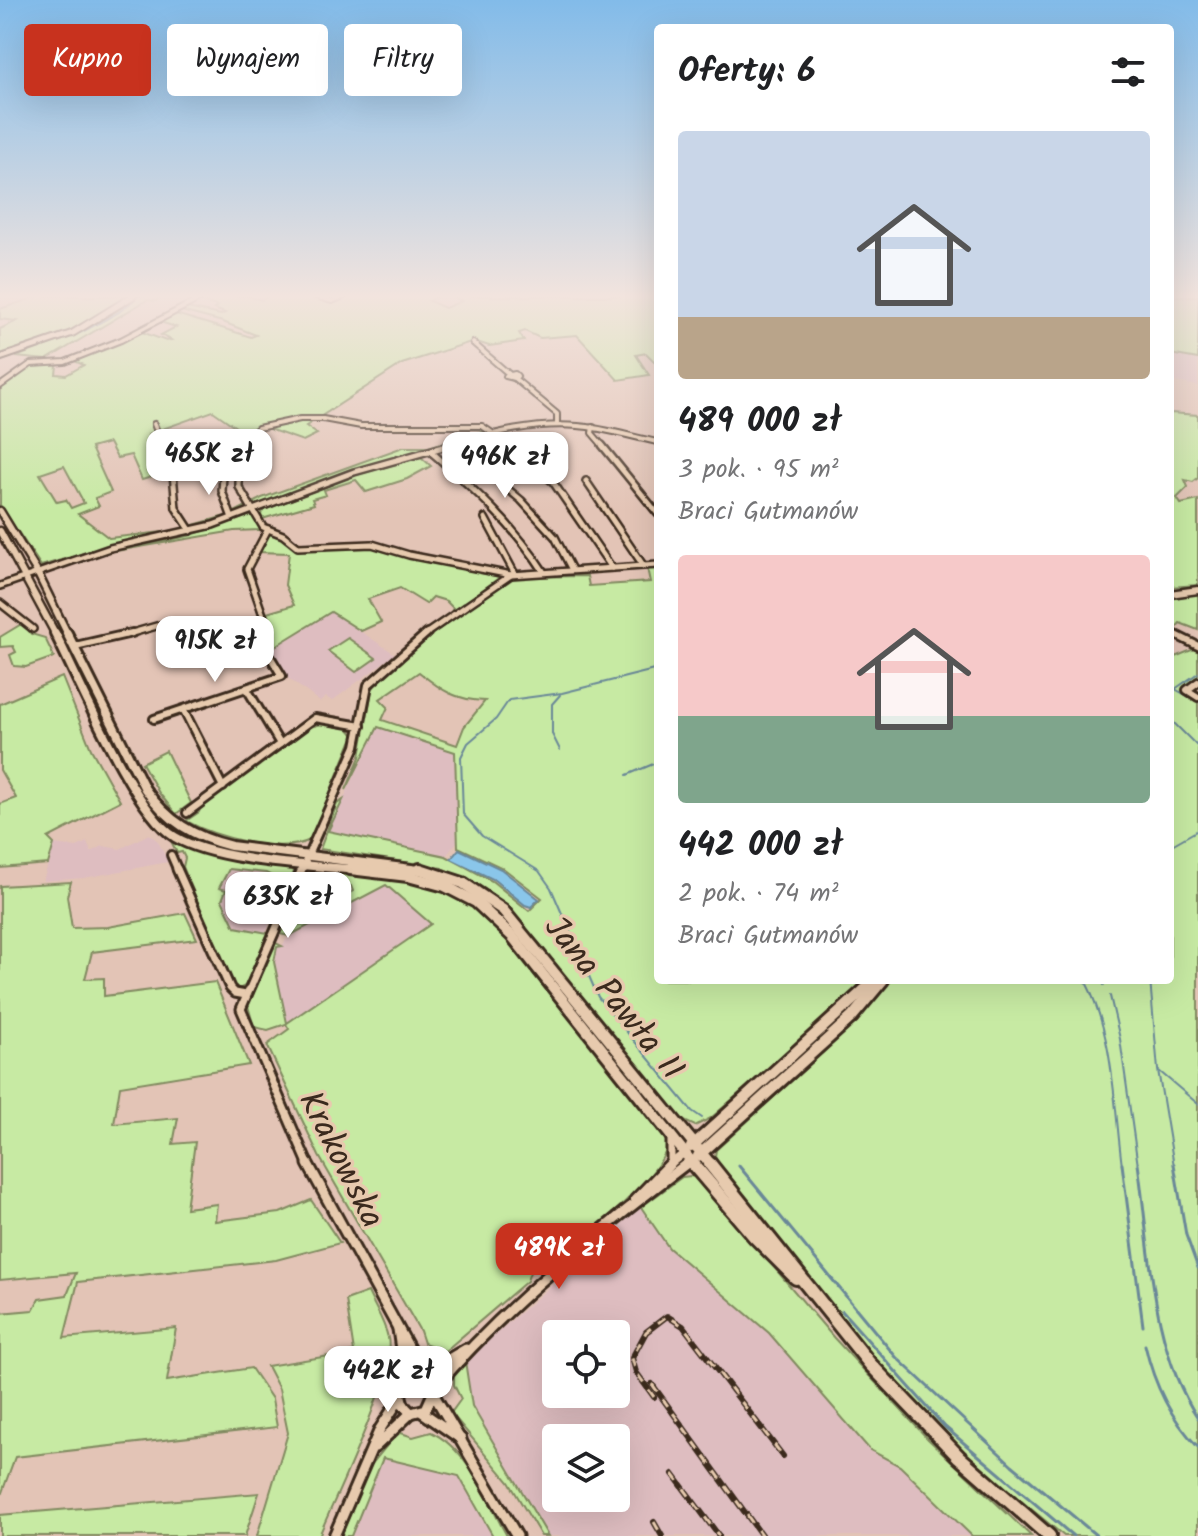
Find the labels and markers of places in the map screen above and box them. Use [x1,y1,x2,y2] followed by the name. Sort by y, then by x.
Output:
[135,429,283,497] pin: 465K zł
[431,432,579,500] pin: 496K zł
[141,616,289,684] pin: 915K zł
[214,872,362,940] pin: 635K zł
[485,1223,633,1291] pin: 489K zł
[314,1346,462,1414] pin: 442K zł

